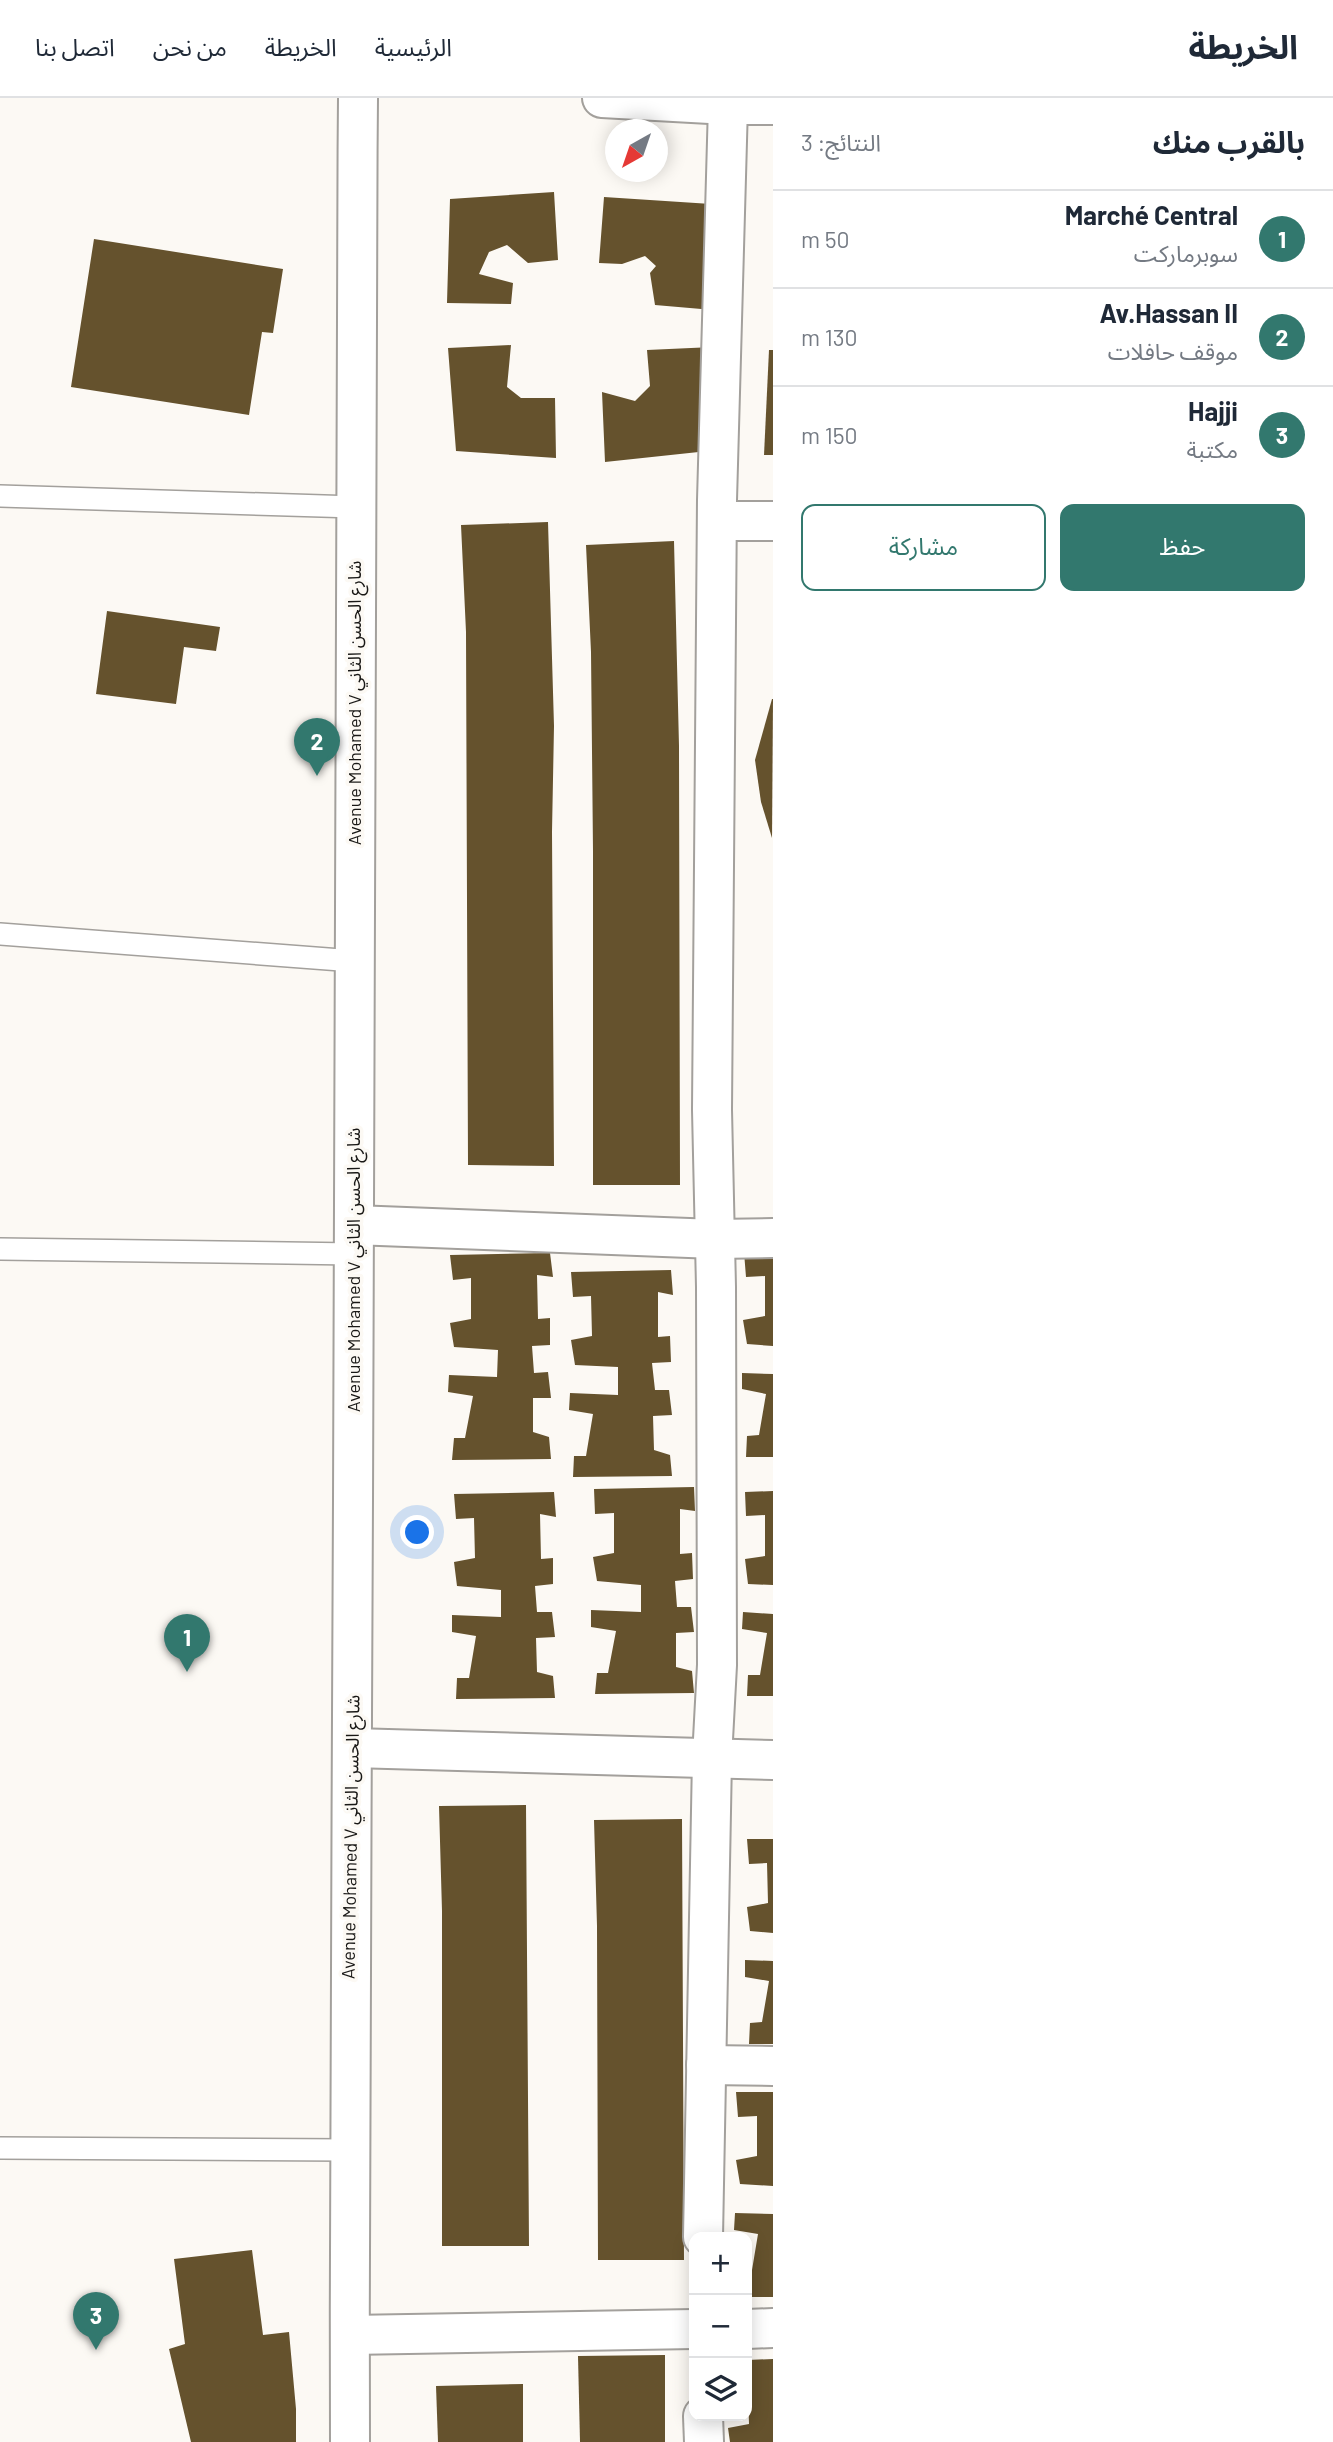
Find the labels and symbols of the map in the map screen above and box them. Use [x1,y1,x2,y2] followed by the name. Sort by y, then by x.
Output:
[605,119,668,182] north arrow
[343,561,369,845] street label: Avenue Mohamed V شارع الحسن الثاني
[294,718,340,776] pin: 2
[342,1128,368,1412] street label: Avenue Mohamed V شارع الحسن الثاني
[400,1515,434,1549] your location
[164,1614,210,1672] pin: 1
[337,1695,367,1979] street label: Avenue Mohamed V شارع الحسن الثاني
[73,2292,119,2350] pin: 3

